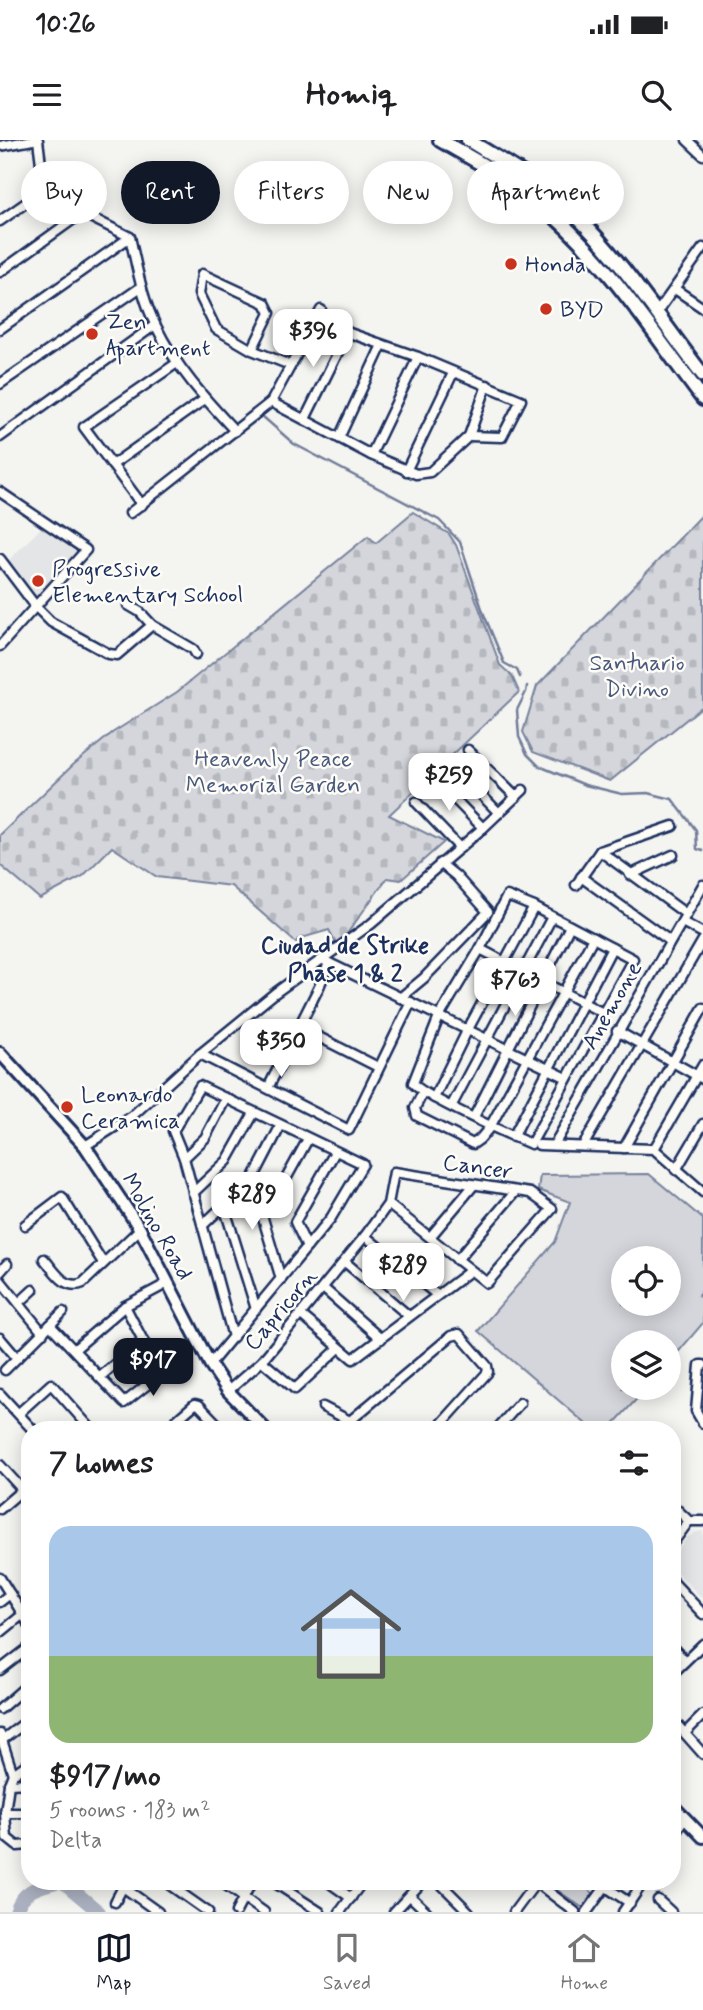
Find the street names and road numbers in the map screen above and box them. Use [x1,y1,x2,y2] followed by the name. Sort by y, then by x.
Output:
[575,956,650,1056] street label: Anemone
[441,1148,515,1188] street label: Cancer
[113,1168,199,1286] street label: Molino Road
[238,1263,325,1358] street label: Capricorn

